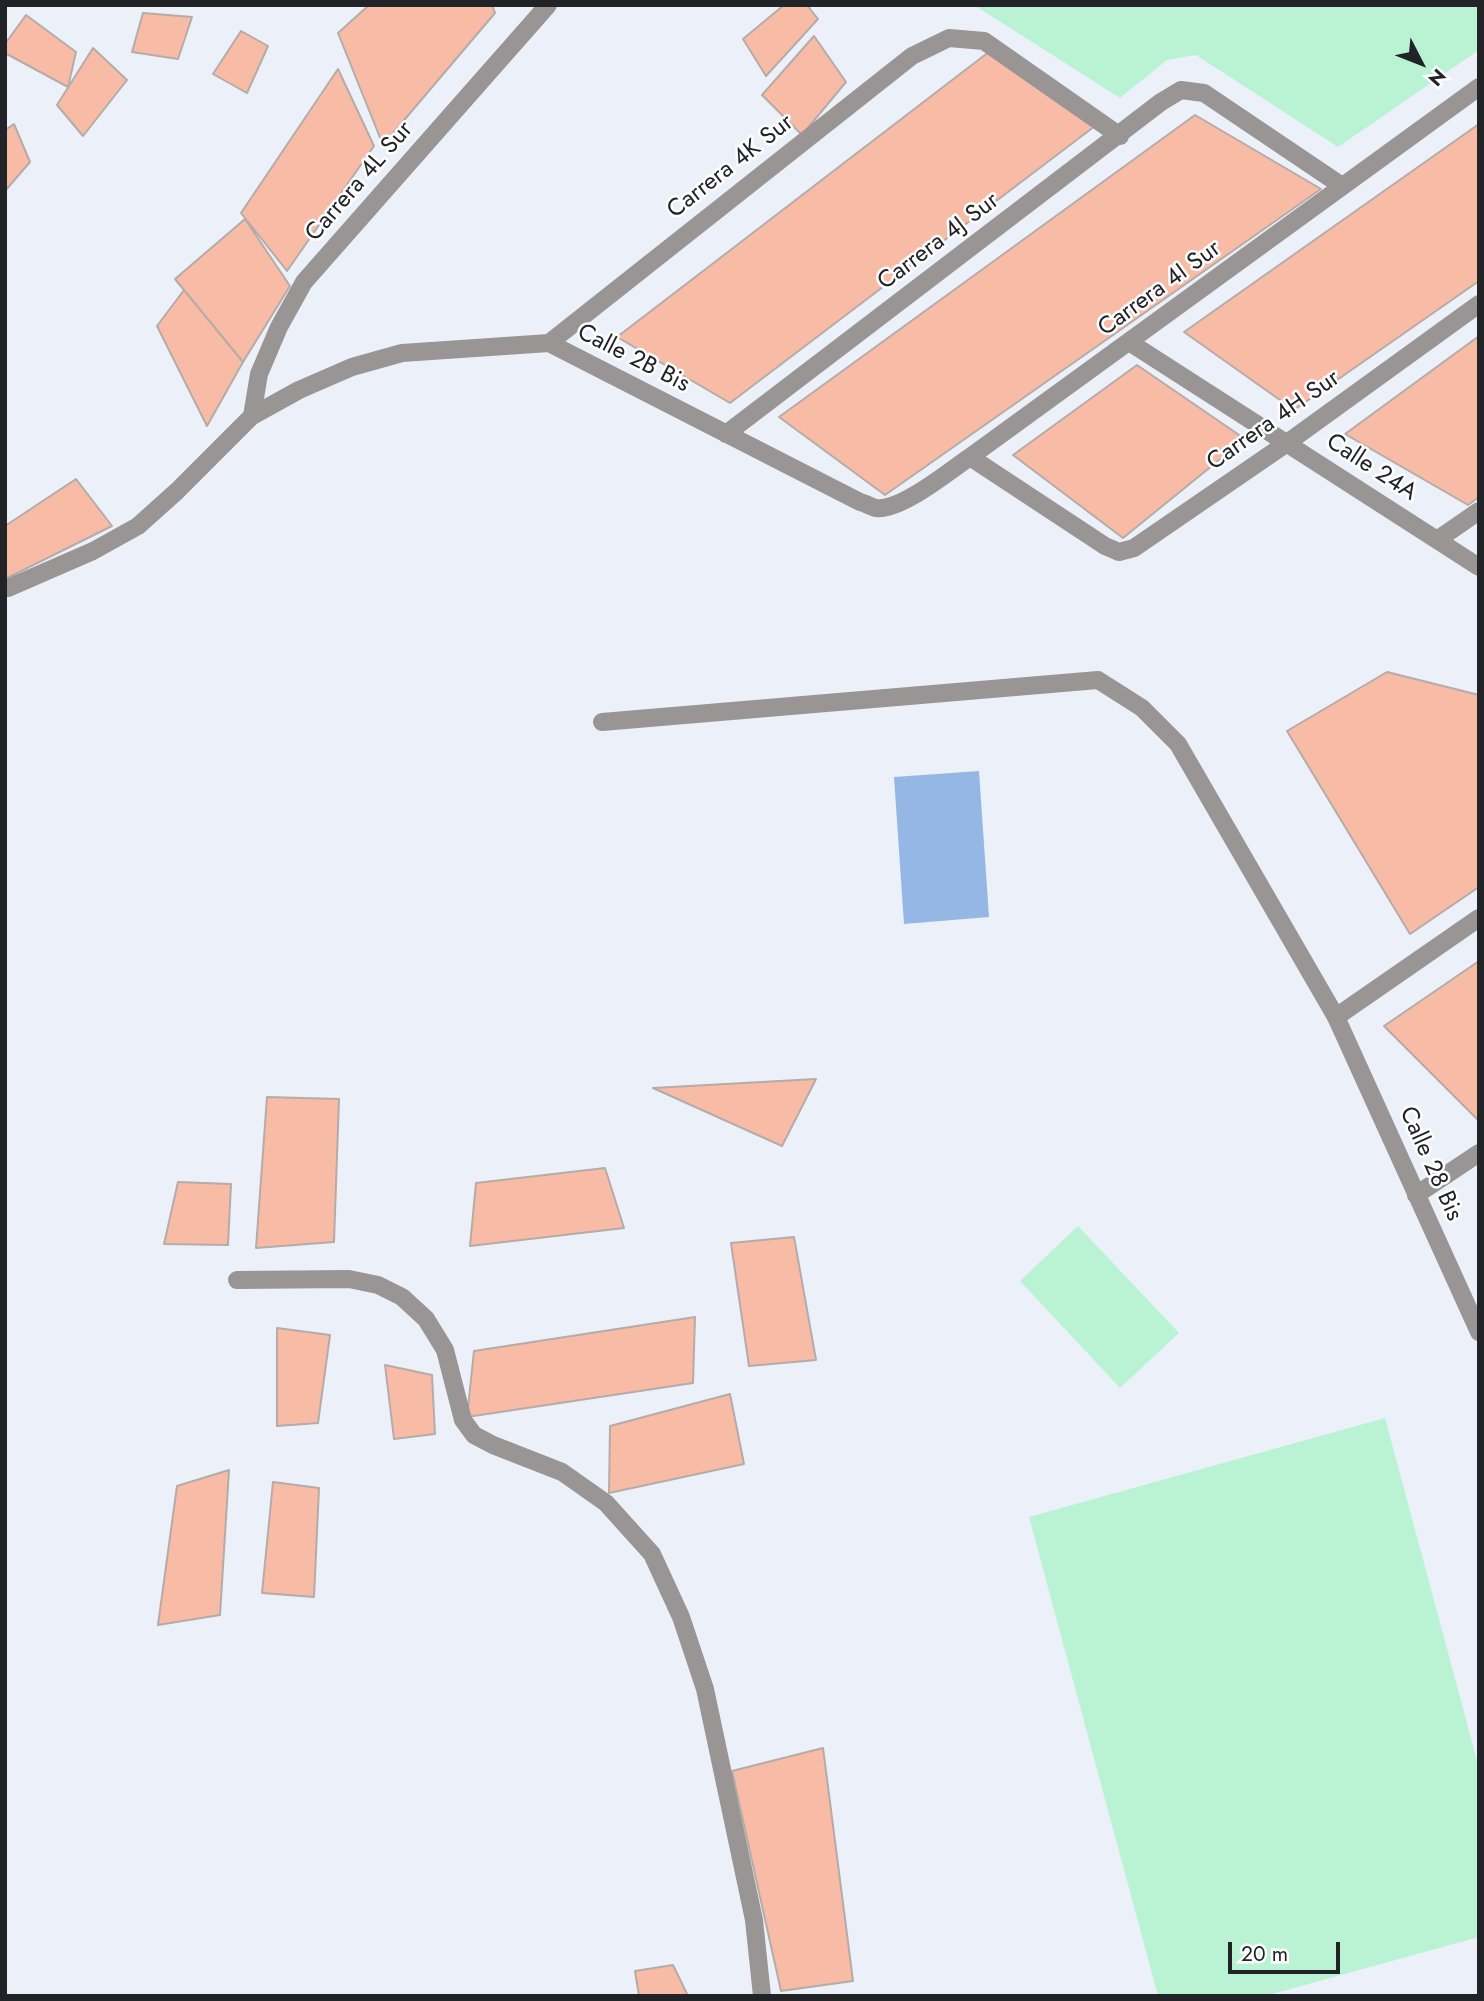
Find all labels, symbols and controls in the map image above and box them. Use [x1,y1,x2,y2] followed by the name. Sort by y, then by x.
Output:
[1386,28,1456,98] north arrow
[1422,63,1452,92] text: N
[662,109,800,225] street label: Carrera 4K Sur
[300,116,420,248] street label: Carrera 4L Sur
[873,187,1005,297] street label: Carrera 4J Sur
[1093,235,1227,343] street label: Carrera 4I Sur
[572,318,694,400] street label: Calle 2B Bis
[1202,365,1346,477] street label: Carrera 4H Sur
[1320,428,1422,508] street label: Calle 24A
[1392,1102,1468,1226] street label: Calle 28 Bis
[1232,1927,1344,1971] scale bar
[1241,1939,1288,1969] text: 20 m

